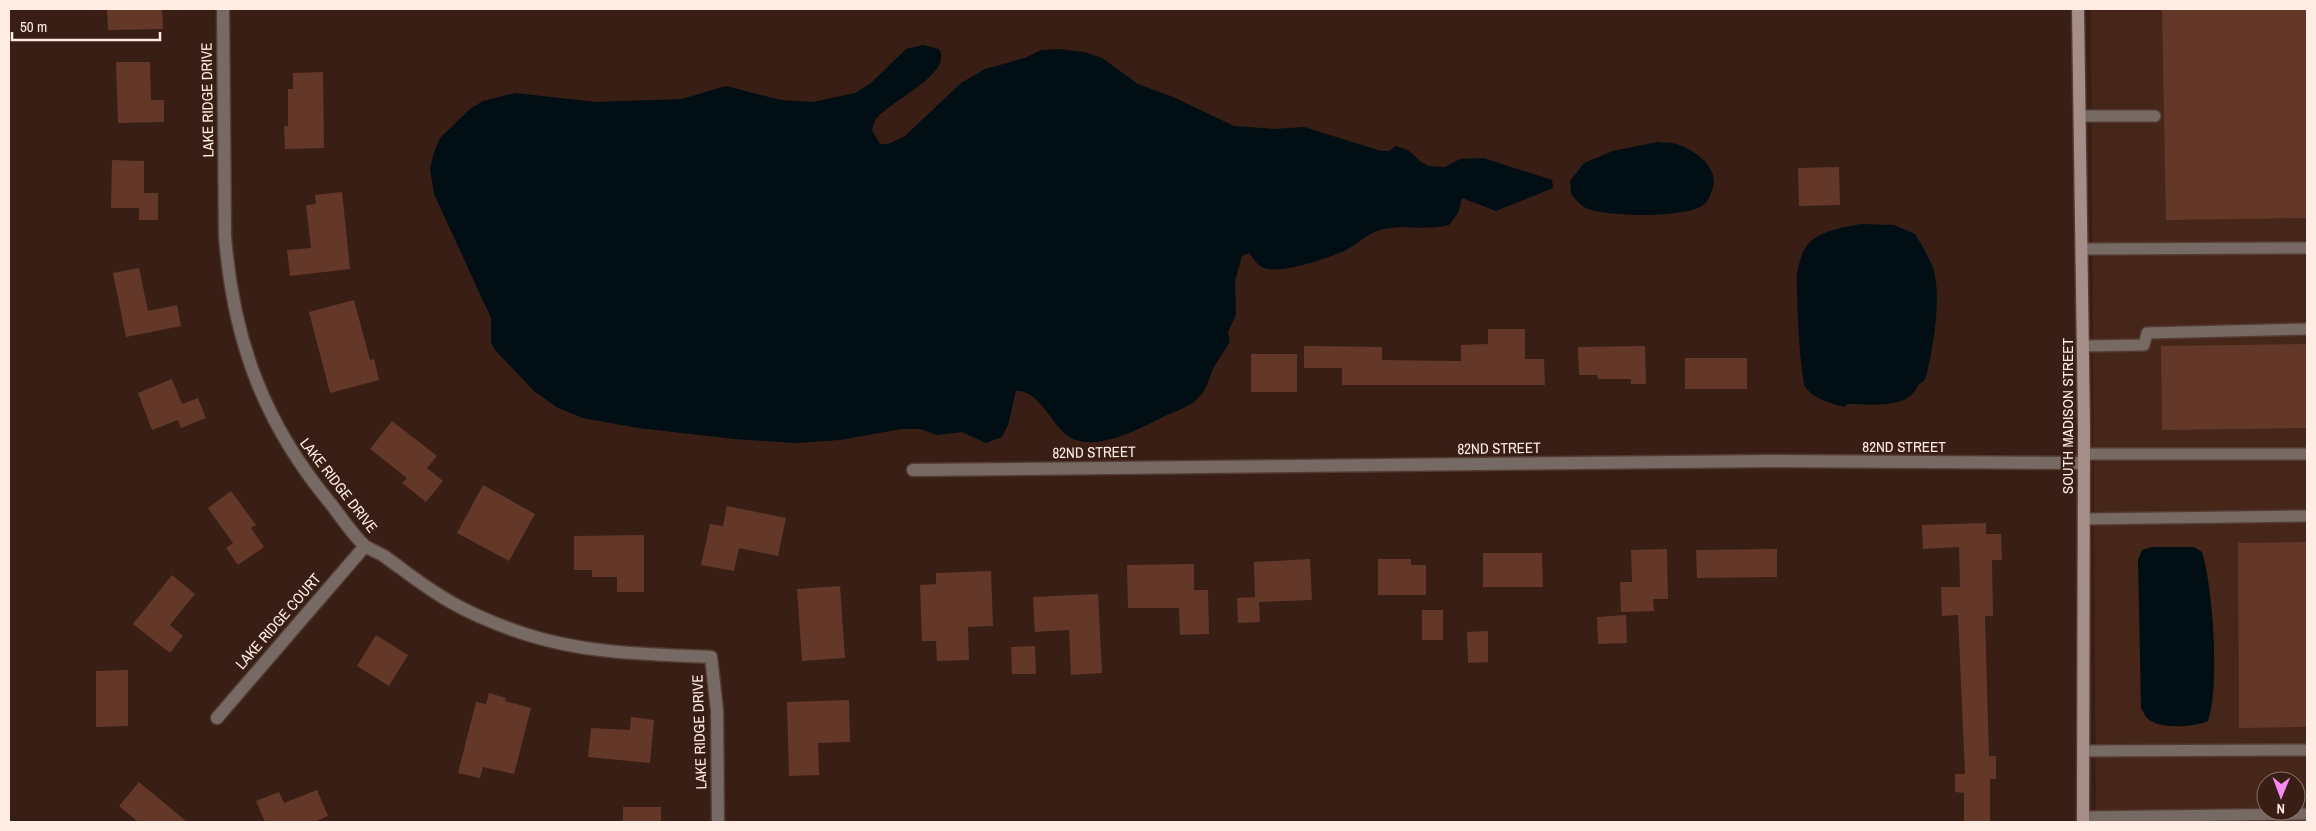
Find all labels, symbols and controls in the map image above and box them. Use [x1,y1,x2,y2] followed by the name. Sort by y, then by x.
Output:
[12,10,160,42] scale bar
[20,16,47,37] text: 50 m
[195,42,219,158] street label: LAKE RIDGE DRIVE
[2057,338,2078,494] street label: SOUTH MADISON STREET
[295,433,383,537] street label: LAKE RIDGE DRIVE
[1862,436,1946,457] street label: 82ND STREET
[1457,437,1541,459] street label: 82ND STREET
[1052,441,1136,463] street label: 82ND STREET
[230,568,326,673] street label: LAKE RIDGE COURT
[687,674,711,790] street label: LAKE RIDGE DRIVE
[2256,771,2306,821] north arrow
[2276,800,2285,818] text: N

